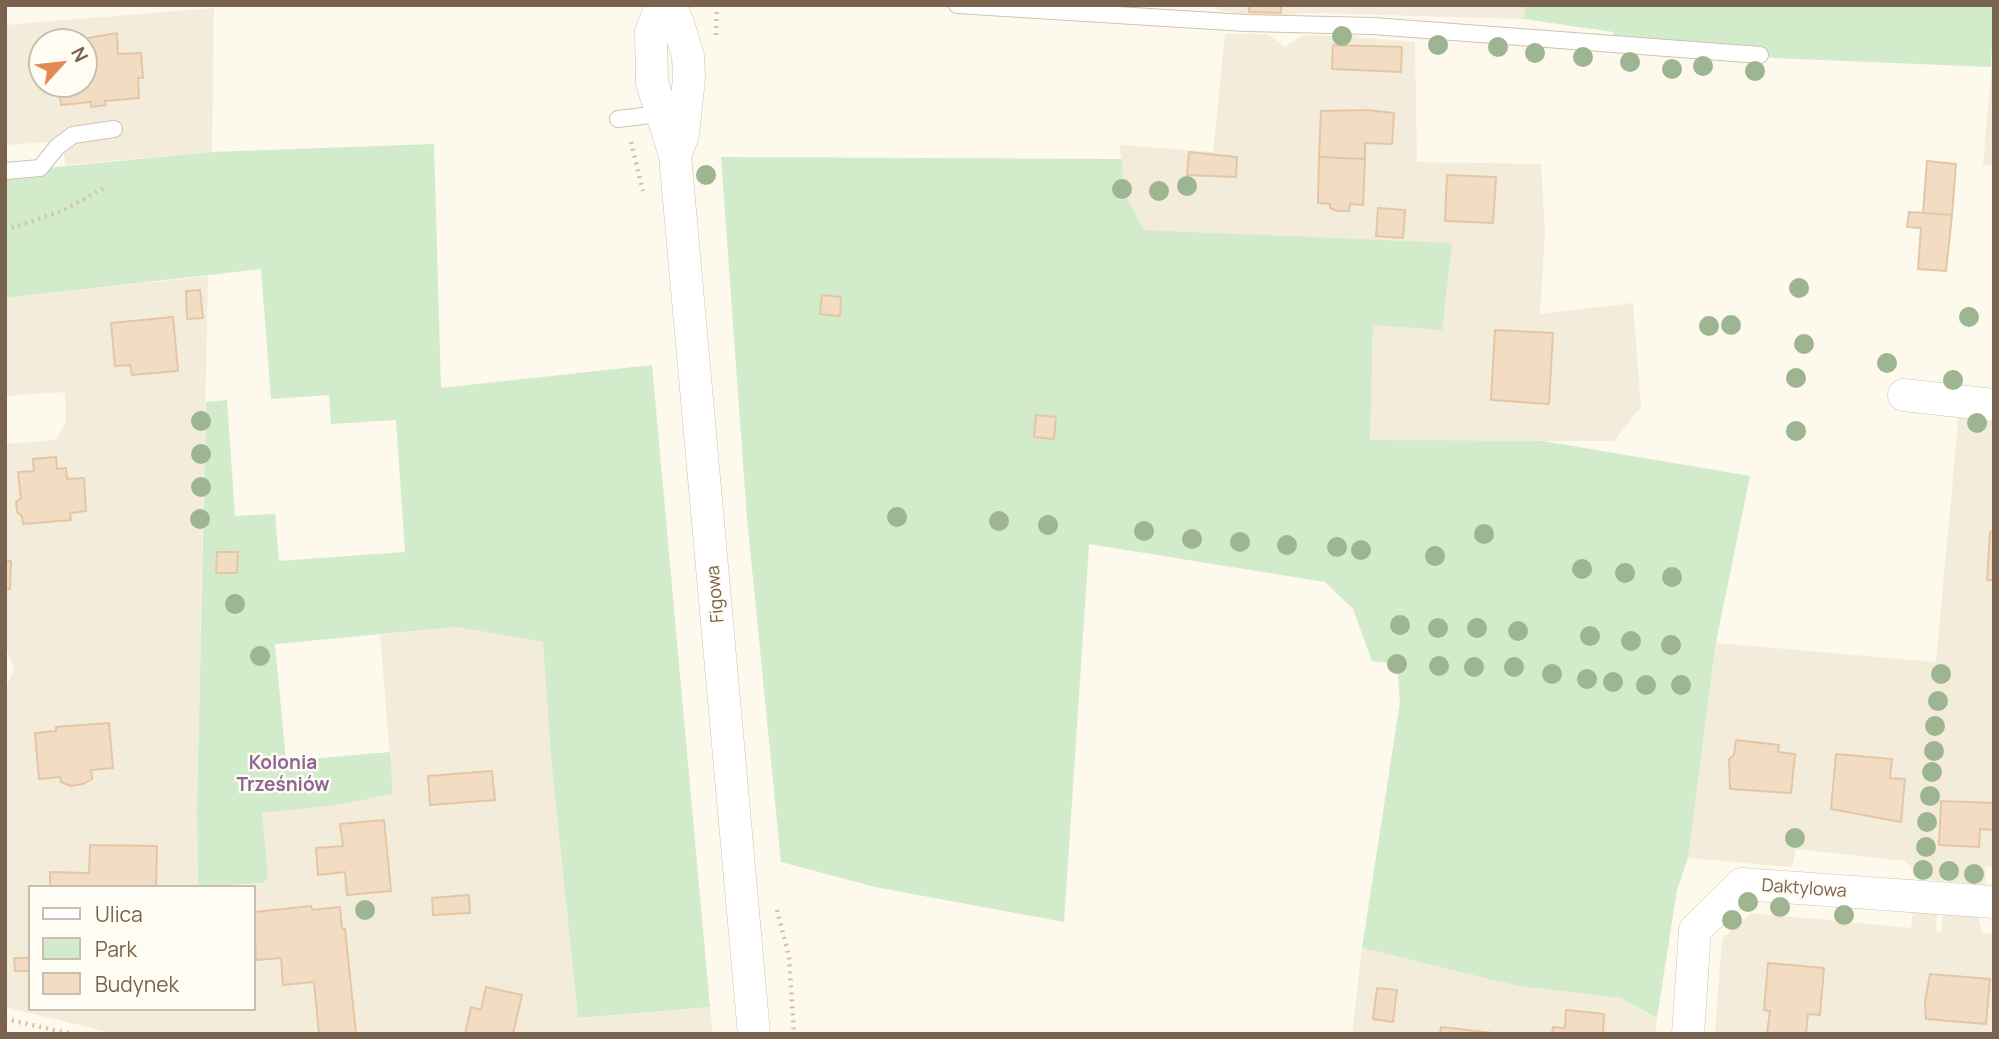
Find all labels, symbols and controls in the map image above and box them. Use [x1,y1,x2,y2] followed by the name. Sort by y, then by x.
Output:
[28,28,98,98] north arrow
[65,42,95,66] text: N
[703,564,729,624] street label: Figowa
[236,753,330,797] district label: Kolonia Trześniów
[1761,875,1847,903] street label: Daktylowa
[28,885,256,1011] legend
[95,900,143,928] text: Ulica
[95,935,137,963] text: Park
[95,970,179,998] text: Budynek

